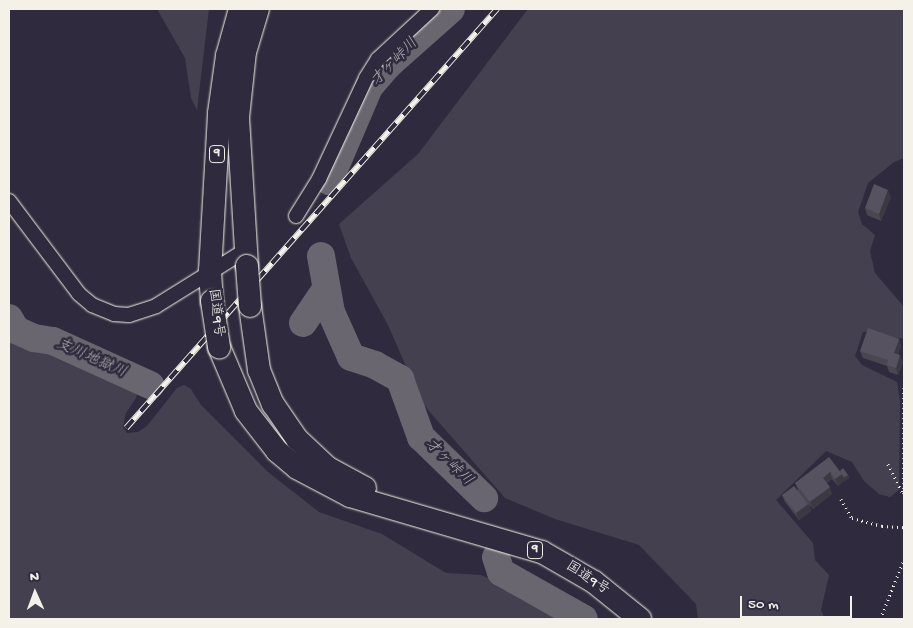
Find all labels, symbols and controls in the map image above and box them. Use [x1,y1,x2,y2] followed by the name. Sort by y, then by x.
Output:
[368,35,422,91] water label: 才ヶ峠川
[208,144,226,164] road number: 9
[204,288,226,338] street label: 国道9号
[53,336,129,382] water label: 支川地獄川
[420,436,476,490] water label: 才ヶ峠川
[526,540,544,560] road number: 9
[562,559,612,599] street label: 国道9号
[10,568,60,618] north arrow
[30,569,39,586] text: N
[743,586,856,618] scale bar
[748,596,779,614] text: 50 m

